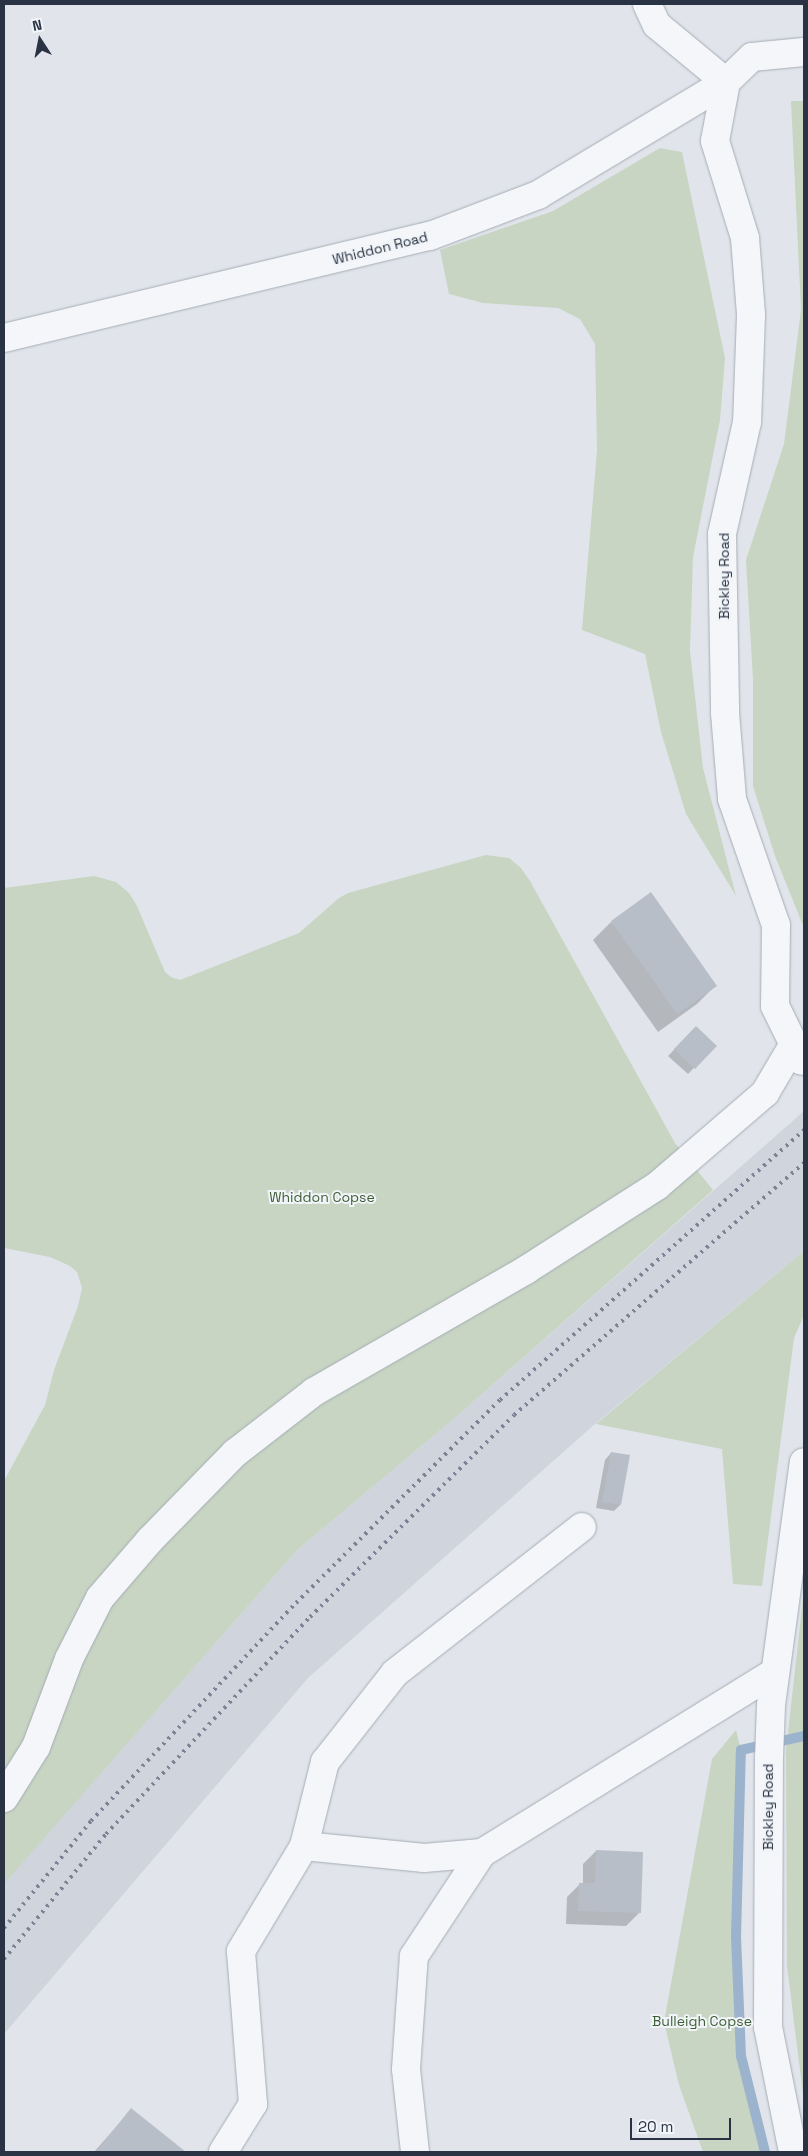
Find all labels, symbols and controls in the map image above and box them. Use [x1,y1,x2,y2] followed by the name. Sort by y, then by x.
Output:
[15,15,65,65] north arrow
[31,16,43,35] text: N
[331,228,429,268] street label: Whiddon Road
[716,533,732,619] street label: Bickley Road
[269,1189,375,1205] park label: Whiddon Copse
[760,1764,776,1850] street label: Bickley Road
[652,2013,752,2029] park label: Bulleigh Copse
[633,2108,734,2140] scale bar
[638,2117,673,2136] text: 20 m

